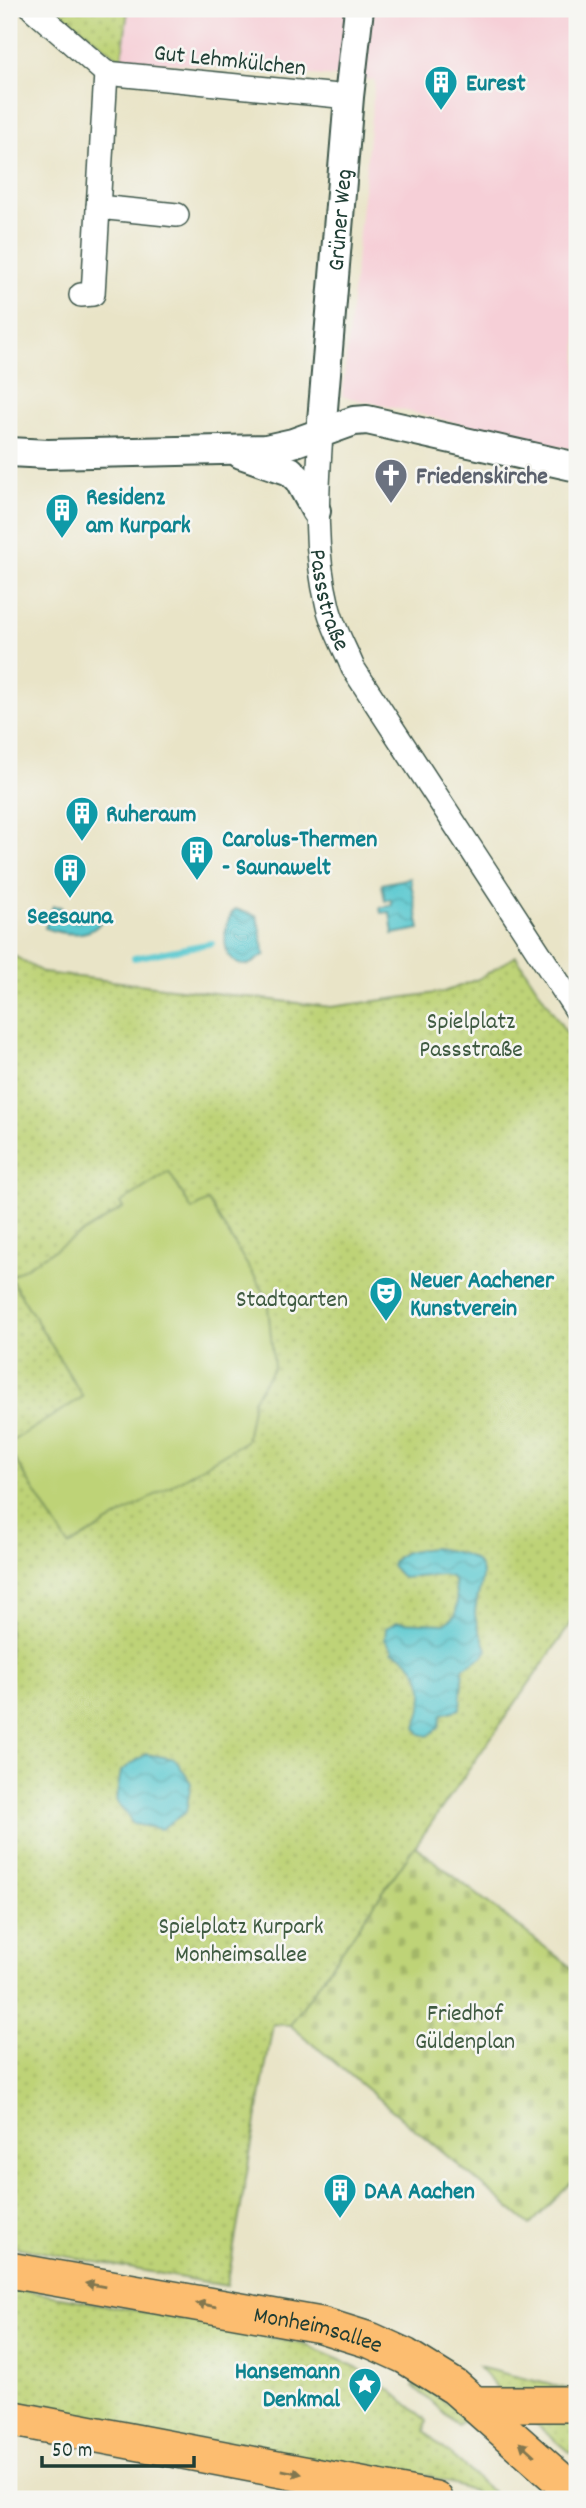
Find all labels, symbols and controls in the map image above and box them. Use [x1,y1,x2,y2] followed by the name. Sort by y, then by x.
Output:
[152,37,307,87] street label: Gut Lehmkülchen
[422,63,460,112] building icon: Eurest
[466,68,526,102] place label: Eurest
[321,168,363,272] street label: Grüner Weg
[372,456,410,505] church icon: Friedenskirche
[416,461,548,495] place label: Friedenskirche
[86,482,191,544] place label: Residenz am Kurpark
[43,491,81,540] building icon: Residenz am Kurpark
[299,548,357,657] street label: Passstraße
[63,794,101,843] building icon: Ruheraum
[106,799,197,833] place label: Ruheraum
[222,824,377,886] place label: Carolus-Thermen - Saunawelt
[178,833,216,882] building icon: Carolus-Thermen - Saunawelt
[51,851,89,900] building icon: Seesauna
[27,901,114,935] place label: Seesauna
[419,1006,523,1068] park label: Spielplatz Passstraße
[410,1265,555,1327] place label: Neuer Aachener Kunstverein
[367,1274,405,1323] theatre icon: Neuer Aachener Kunstverein
[236,1284,348,1318] park label: Stadtgarten
[158,1911,324,1973] park label: Spielplatz Kurpark Monheimsallee
[415,1998,515,2060] park label: Friedhof Güldenplan
[321,2171,359,2220] building icon: DAA Aachen
[364,2176,475,2210] place label: DAA Aachen
[84,2280,106,2291] one-way arrow
[195,2299,217,2310] one-way arrow
[251,2299,388,2364] street label: Monheimsallee
[235,2356,340,2418] place label: Hansemann Denkmal
[346,2365,384,2414] place icon: Hansemann Denkmal
[42,2424,194,2468] scale bar
[52,2437,92,2467] text: 50 m
[519,2442,536,2458] one-way arrow
[281,2467,303,2478] one-way arrow

